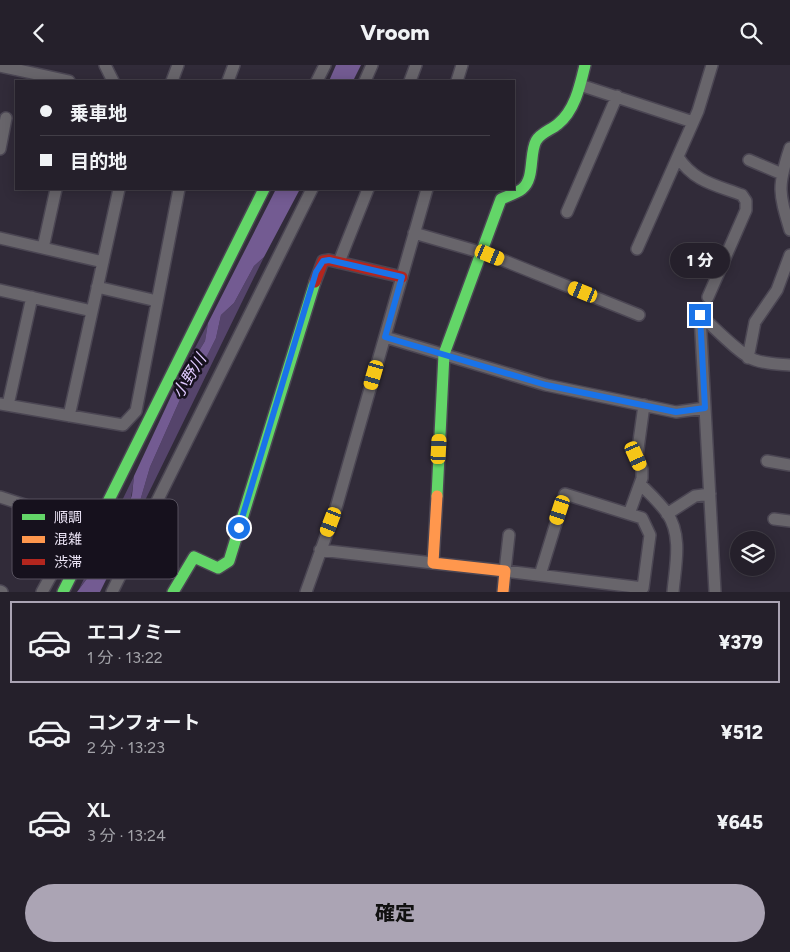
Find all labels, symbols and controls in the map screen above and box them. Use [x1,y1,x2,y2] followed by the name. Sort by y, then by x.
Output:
[25,19,53,47] icon: back
[360,19,430,46] text: Vroom
[737,19,765,47] icon: search
[70,102,127,125] text: 乗車地
[70,150,127,173] text: 目的地
[473,242,506,268] car
[670,243,730,277] callout: 1 分
[687,251,713,270] text: 1 分
[566,279,599,305] car
[689,304,711,326] route end
[168,349,211,401] water label: 小野川
[362,359,385,391] car
[430,434,447,464] car
[623,439,648,473] car
[548,493,571,527] car
[12,499,178,579] legend
[318,505,343,539] car
[54,509,82,526] text: 順調
[228,517,250,539] route start
[54,531,82,548] text: 混雑
[730,531,775,576] map controls
[730,531,775,576] button: layers
[54,554,82,571] text: 渋滞
[27,620,72,665] icon: car
[87,621,182,644] text: エコノミー
[719,631,763,654] text: ¥379
[87,648,163,667] text: 1 分 · 13:22
[27,710,72,755] icon: car
[87,711,200,734] text: コンフォート
[721,721,763,744] text: ¥512
[87,738,165,757] text: 2 分 · 13:23
[87,799,110,822] text: XL
[27,800,72,845] icon: car
[717,811,763,834] text: ¥645
[87,826,166,845] text: 3 分 · 13:24
[25,884,765,942] button: 確定

